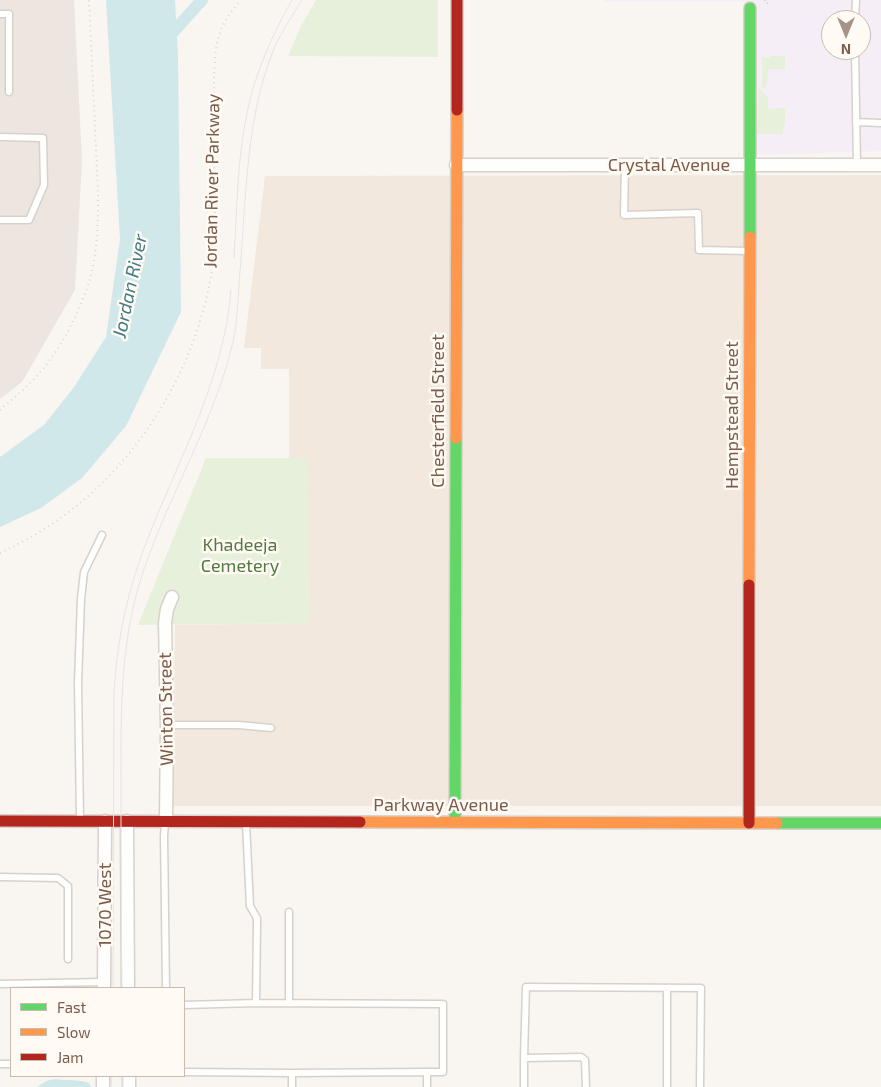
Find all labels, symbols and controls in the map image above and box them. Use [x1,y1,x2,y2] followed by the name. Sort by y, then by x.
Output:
[821,10,871,60] north arrow
[841,41,851,58] text: N
[200,93,224,269] street label: Jordan River Parkway
[608,154,730,176] street label: Crystal Avenue
[108,232,152,340] water label: Jordan River
[427,334,449,488] street label: Chesterfield Street
[721,341,743,489] street label: Hempstead Street
[201,534,279,576] park label: Khadeeja Cemetery
[154,652,178,766] street label: Winton Street
[373,794,509,816] street label: Parkway Avenue
[94,863,116,947] street label: 1070 West
[10,987,185,1077] legend
[57,998,86,1016] text: Fast
[57,1023,91,1041] text: Slow
[57,1048,83,1066] text: Jam

